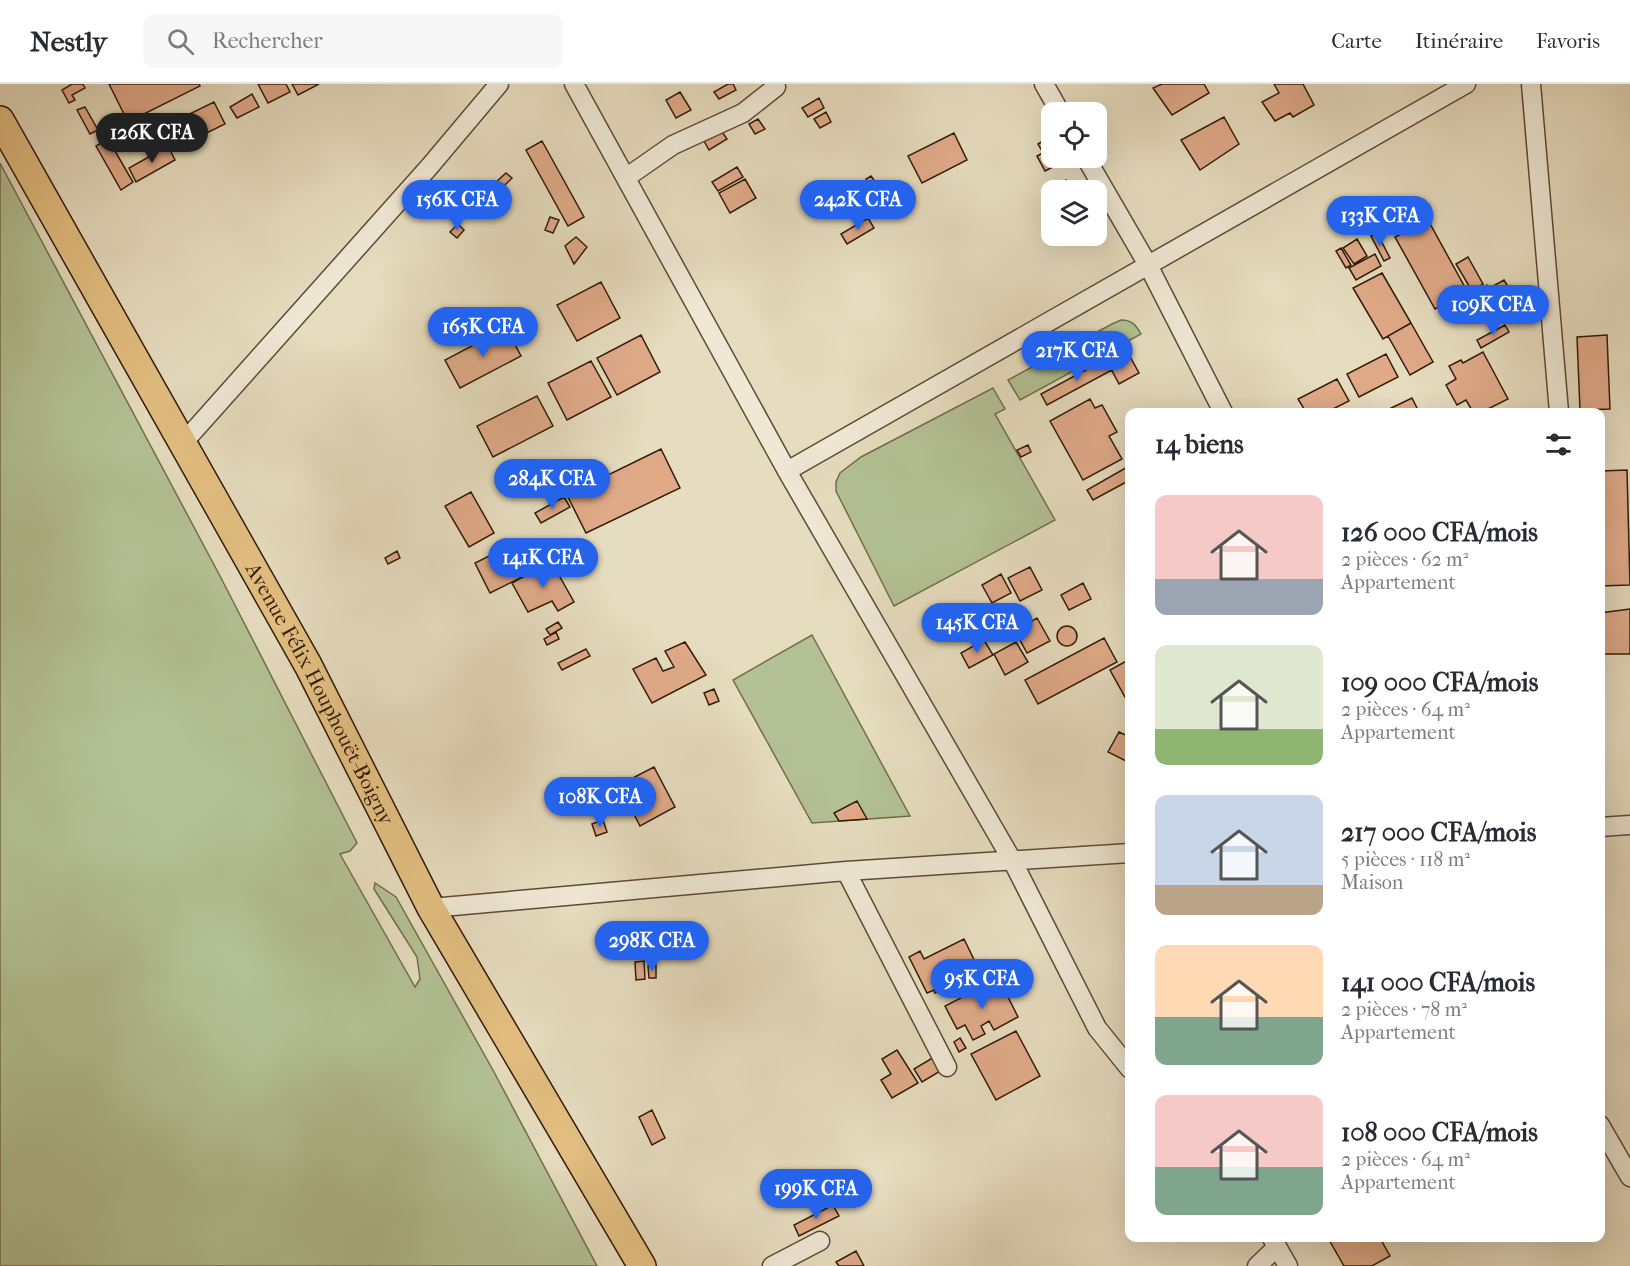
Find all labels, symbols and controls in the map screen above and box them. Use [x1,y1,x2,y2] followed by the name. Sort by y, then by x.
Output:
[143,14,563,68] search box
[30,25,107,58] text: Nestly
[164,25,197,58] icon: search
[212,28,323,54] text: Rechercher
[1331,29,1382,53] text: Carte
[1415,29,1503,53] text: Itinéraire
[1536,29,1600,53] text: Favoris
[1041,102,1107,246] map controls
[1041,102,1107,168] button: locate
[90,113,214,164] pin: 126K CFA
[110,121,194,144] text: 126K CFA
[395,180,519,231] pin: 156K CFA
[796,180,920,231] pin: 242K CFA
[1041,180,1107,246] button: layers
[416,188,498,211] text: 156K CFA
[814,188,902,211] text: 242K CFA
[1318,196,1442,247] pin: 133K CFA
[1340,204,1420,227] text: 133K CFA
[1431,285,1555,336] pin: 109K CFA
[1451,293,1535,316] text: 109K CFA
[421,307,545,358] pin: 165K CFA
[442,315,524,338] text: 165K CFA
[1015,331,1139,382] pin: 217K CFA
[1036,339,1118,362] text: 217K CFA
[1542,428,1575,461] icon: filters
[1155,429,1244,460] text: 14 biens
[490,459,614,510] pin: 284K CFA
[508,467,596,490] text: 284K CFA
[1341,517,1538,548] text: 126 000 CFA/mois
[1203,519,1275,591] icon: home
[481,538,605,589] pin: 141K CFA
[502,546,584,569] text: 141K CFA
[1341,548,1468,571] text: 2 pièces · 62 m²
[240,558,399,829] street label: Avenue Félix Houphouët-Boigny
[1341,571,1456,594] text: Appartement
[915,603,1039,654] pin: 145K CFA
[936,611,1018,634] text: 145K CFA
[1341,667,1538,698] text: 109 000 CFA/mois
[1203,669,1275,741] icon: home
[1341,698,1470,721] text: 2 pièces · 64 m²
[1341,721,1456,744] text: Appartement
[538,777,662,828] pin: 108K CFA
[558,785,642,808] text: 108K CFA
[1341,817,1536,848] text: 217 000 CFA/mois
[1203,819,1275,891] icon: home
[1341,848,1470,871] text: 5 pièces · 118 m²
[1341,871,1403,894] text: Maison
[590,921,714,972] pin: 298K CFA
[609,929,695,952] text: 298K CFA
[927,959,1037,1010] pin: 95K CFA
[945,967,1019,990] text: 95K CFA
[1341,967,1535,998] text: 141 000 CFA/mois
[1203,969,1275,1041] icon: home
[1341,998,1467,1021] text: 2 pièces · 78 m²
[1341,1021,1456,1044] text: Appartement
[1341,1117,1538,1148] text: 108 000 CFA/mois
[1203,1119,1275,1191] icon: home
[1341,1148,1470,1171] text: 2 pièces · 64 m²
[754,1169,878,1220] pin: 199K CFA
[1341,1171,1456,1194] text: Appartement
[774,1177,858,1200] text: 199K CFA

